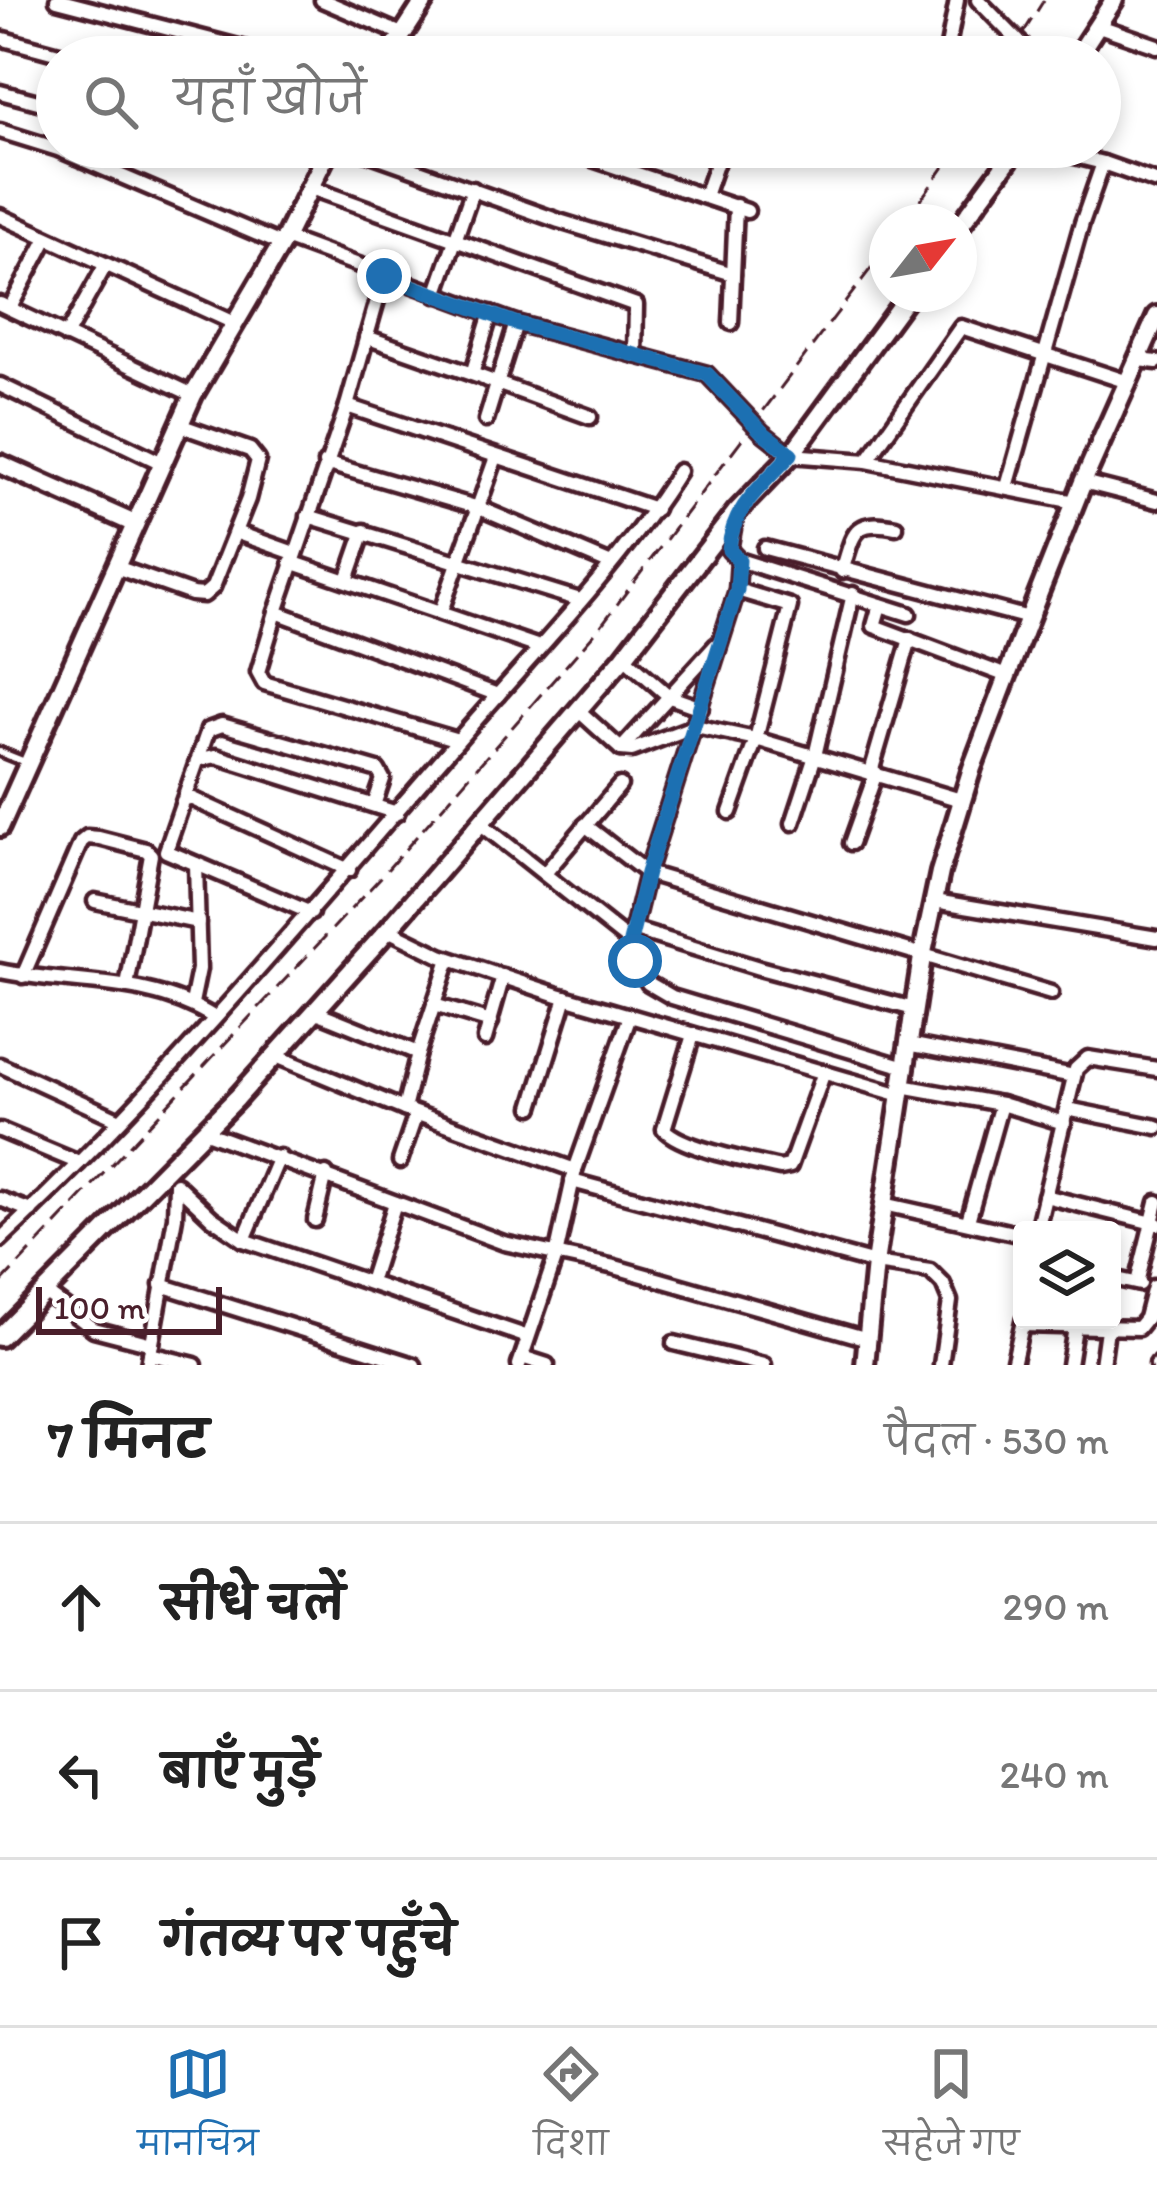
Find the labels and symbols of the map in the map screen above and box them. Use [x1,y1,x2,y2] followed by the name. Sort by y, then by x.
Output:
[869,204,977,312] north arrow
[357,249,411,303] route end
[608,934,662,988] route start
[36,1281,222,1334] scale bar

